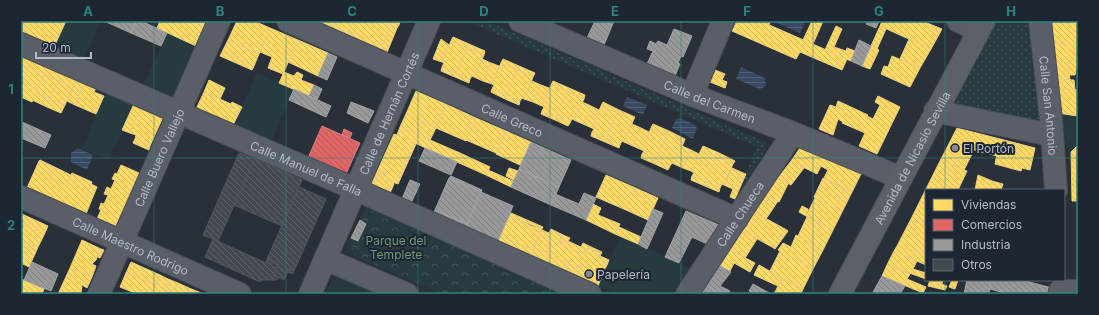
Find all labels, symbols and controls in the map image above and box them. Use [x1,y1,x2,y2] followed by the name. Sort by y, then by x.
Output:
[83,3,93,19] text: A
[216,3,225,19] text: B
[347,3,357,19] text: C
[479,3,489,19] text: D
[611,3,619,19] text: E
[743,3,751,19] text: F
[874,3,884,19] text: G
[1006,3,1016,19] text: H
[36,34,91,60] scale bar
[42,40,71,55] text: 20 m
[355,50,422,177] street label: Calle de Hernán Cortés
[1036,55,1061,156] street label: Calle San Antonio
[662,76,758,126] street label: Calle del Carmen
[8,81,14,97] text: 1
[871,89,953,227] street label: Avenida de Nicasio Sevilla
[479,100,545,140] street label: Calle Greco
[131,106,187,209] street label: Calle Buero Vallejo
[248,137,365,199] street label: Calle Manuel de Falla
[963,141,1014,156] place label: El Portón
[950,143,960,153] marker: El Portón
[713,178,767,249] street label: Calle Chueca
[925,189,1065,281] legend
[961,197,1016,212] text: Viviendas
[70,213,191,278] street label: Calle Maestro Rodrigo
[7,217,15,233] text: 2
[961,217,1022,232] text: Comercios
[366,233,426,262] park label: Parque del Templete
[961,237,1010,252] text: Industria
[961,257,992,272] text: Otros
[597,267,650,282] place label: Papelería
[584,269,594,279] marker: Papelería

